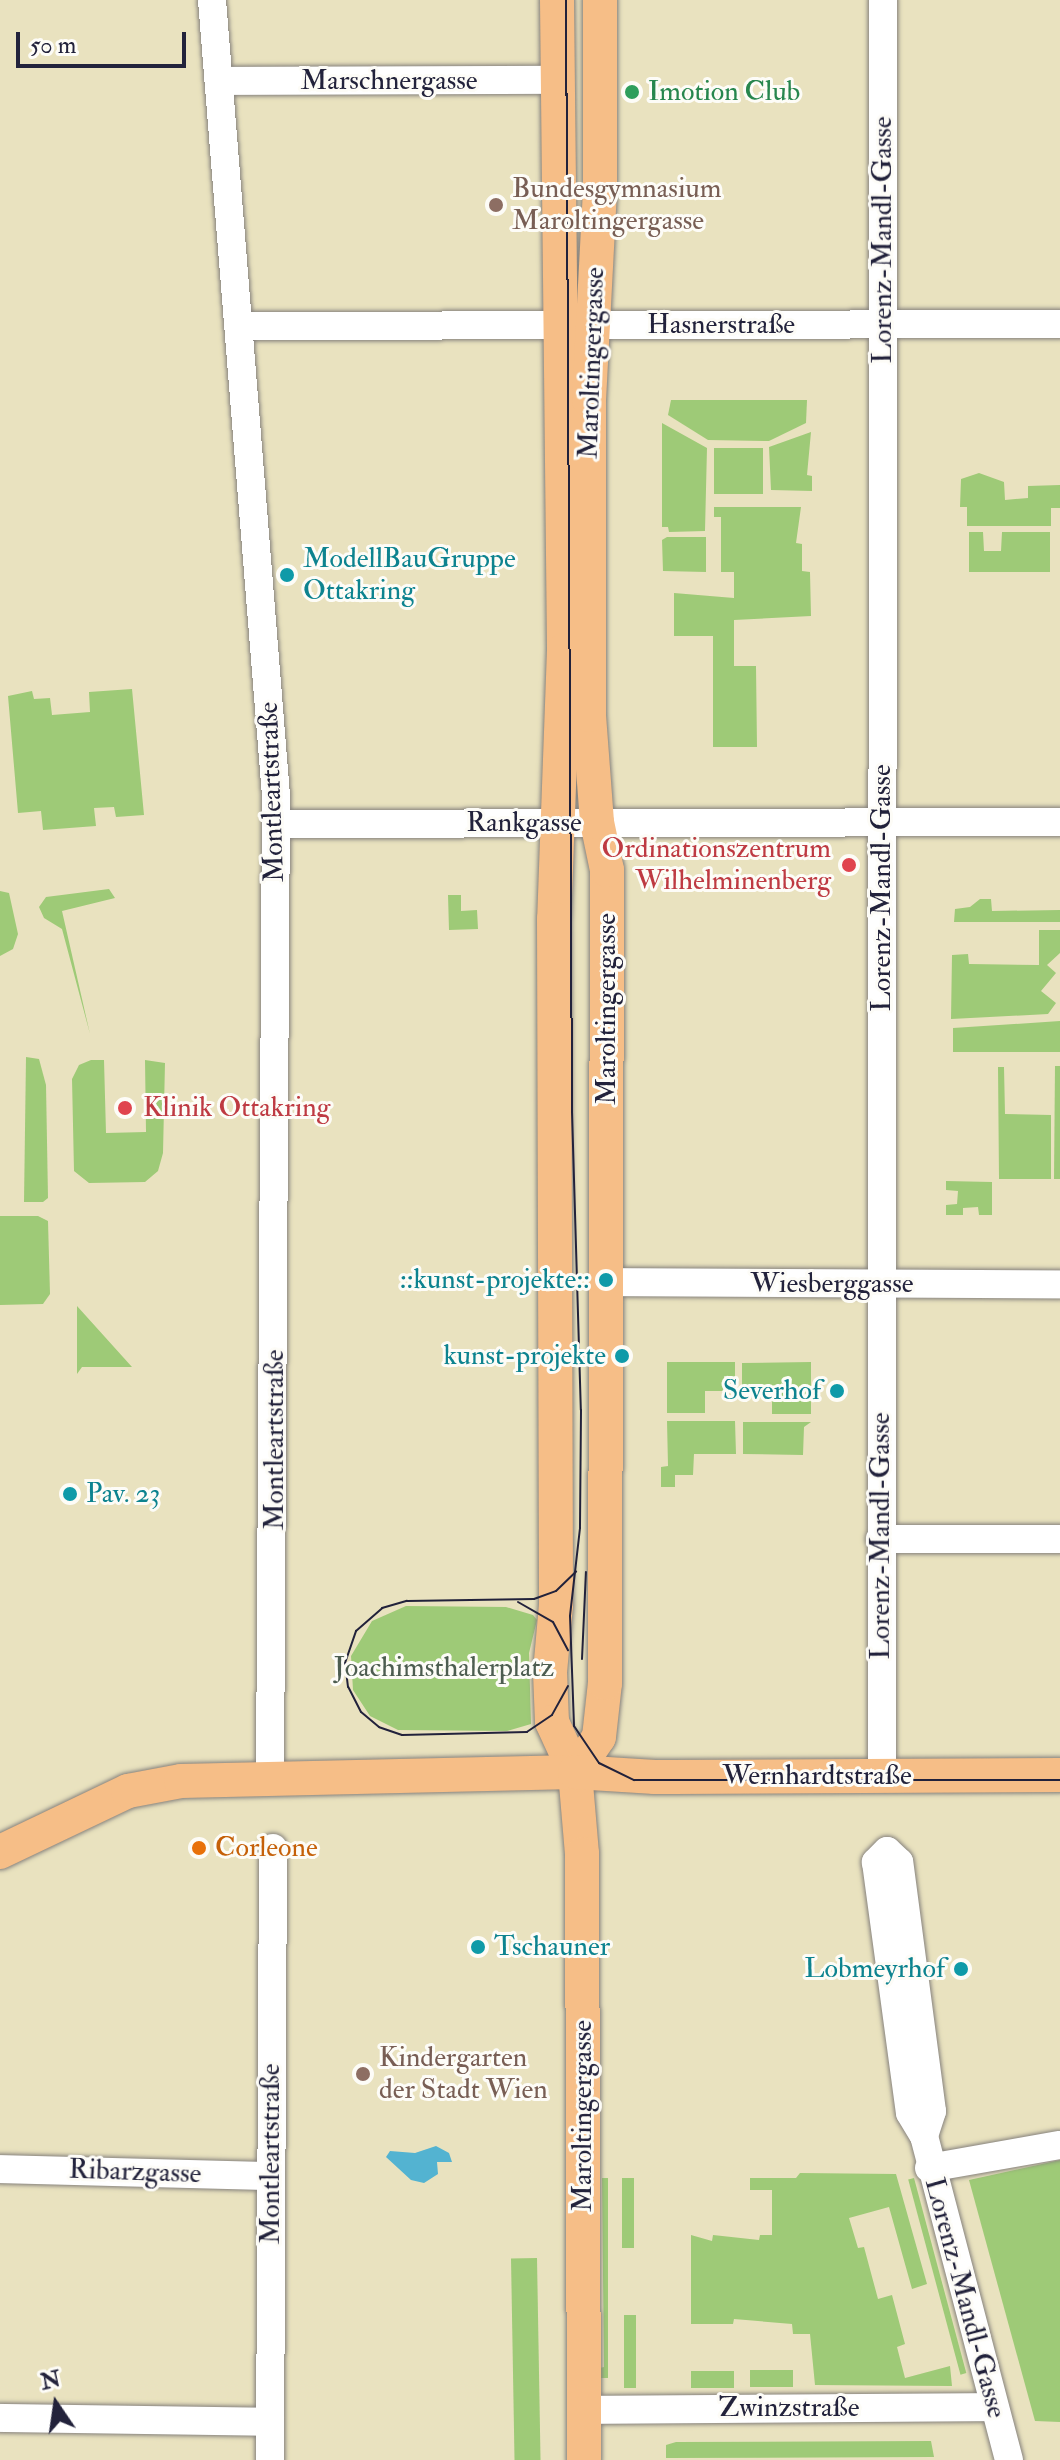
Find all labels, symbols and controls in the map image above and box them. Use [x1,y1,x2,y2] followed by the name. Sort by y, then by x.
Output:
[20,16,190,66] scale bar
[30,30,76,61] text: 50 m
[300,64,478,98] street label: Marschnergasse
[648,75,800,109] place label: Imotion Club
[623,83,641,101] marker: Imotion Club
[866,116,900,364] street label: Lorenz-Mandl-Gasse
[512,172,721,238] place label: Bundesgymnasium Maroltingergasse
[487,196,505,214] marker: Bundesgymnasium Maroltingergasse
[572,266,612,460] street label: Maroltingergasse
[647,308,795,342] street label: Hasnerstraße
[303,542,516,608] place label: ModellBauGruppe Ottakring
[278,566,296,584] marker: ModellBauGruppe Ottakring
[252,701,292,883] street label: Montleartstraße
[865,764,899,1012] street label: Lorenz-Mandl-Gasse
[466,806,582,840] street label: Rankgasse
[602,832,831,898] place label: Ordinationszentrum Wilhelminenberg
[838,854,860,876] marker: Ordinationszentrum Wilhelminenberg
[590,913,624,1105] street label: Maroltingergasse
[143,1091,330,1125] place label: Klinik Ottakring
[114,1097,136,1119] marker: Klinik Ottakring
[400,1263,590,1297] place label: ::kunst-projekte::
[751,1267,913,1301] street label: Wiesberggasse
[597,1271,615,1289] marker: ::kunst-projekte::
[443,1339,606,1373] place label: kunst-projekte
[613,1347,631,1365] marker: kunst-projekte
[258,1350,292,1530] street label: Montleartstraße
[723,1374,821,1408] place label: Severhof
[828,1382,846,1400] marker: Severhof
[864,1412,898,1660] street label: Lorenz-Mandl-Gasse
[86,1477,160,1511] place label: Pav. 23
[61,1485,79,1503] marker: Pav. 23
[334,1651,554,1685] park label: Joachimsthalerplatz
[722,1759,912,1793] street label: Wernhardtstraße
[215,1831,318,1865] place label: Corleone
[190,1839,208,1857] marker: Corleone
[494,1930,610,1964] place label: Tschauner
[469,1938,487,1956] marker: Tschauner
[804,1952,945,1986] place label: Lobmeyrhof
[952,1960,970,1978] marker: Lobmeyrhof
[566,2020,600,2212] street label: Maroltingergasse
[379,2041,548,2107] place label: Kindergarten der Stadt Wien
[254,2064,288,2244] street label: Montleartstraße
[354,2065,372,2083] marker: Kindergarten der Stadt Wien
[68,2153,202,2191] street label: Ribarzgasse
[917,2174,1013,2422] street label: Lorenz-Mandl-Gasse
[16,2364,96,2444] north arrow
[38,2365,63,2396] text: N
[719,2391,859,2425] street label: Zwinzstraße

